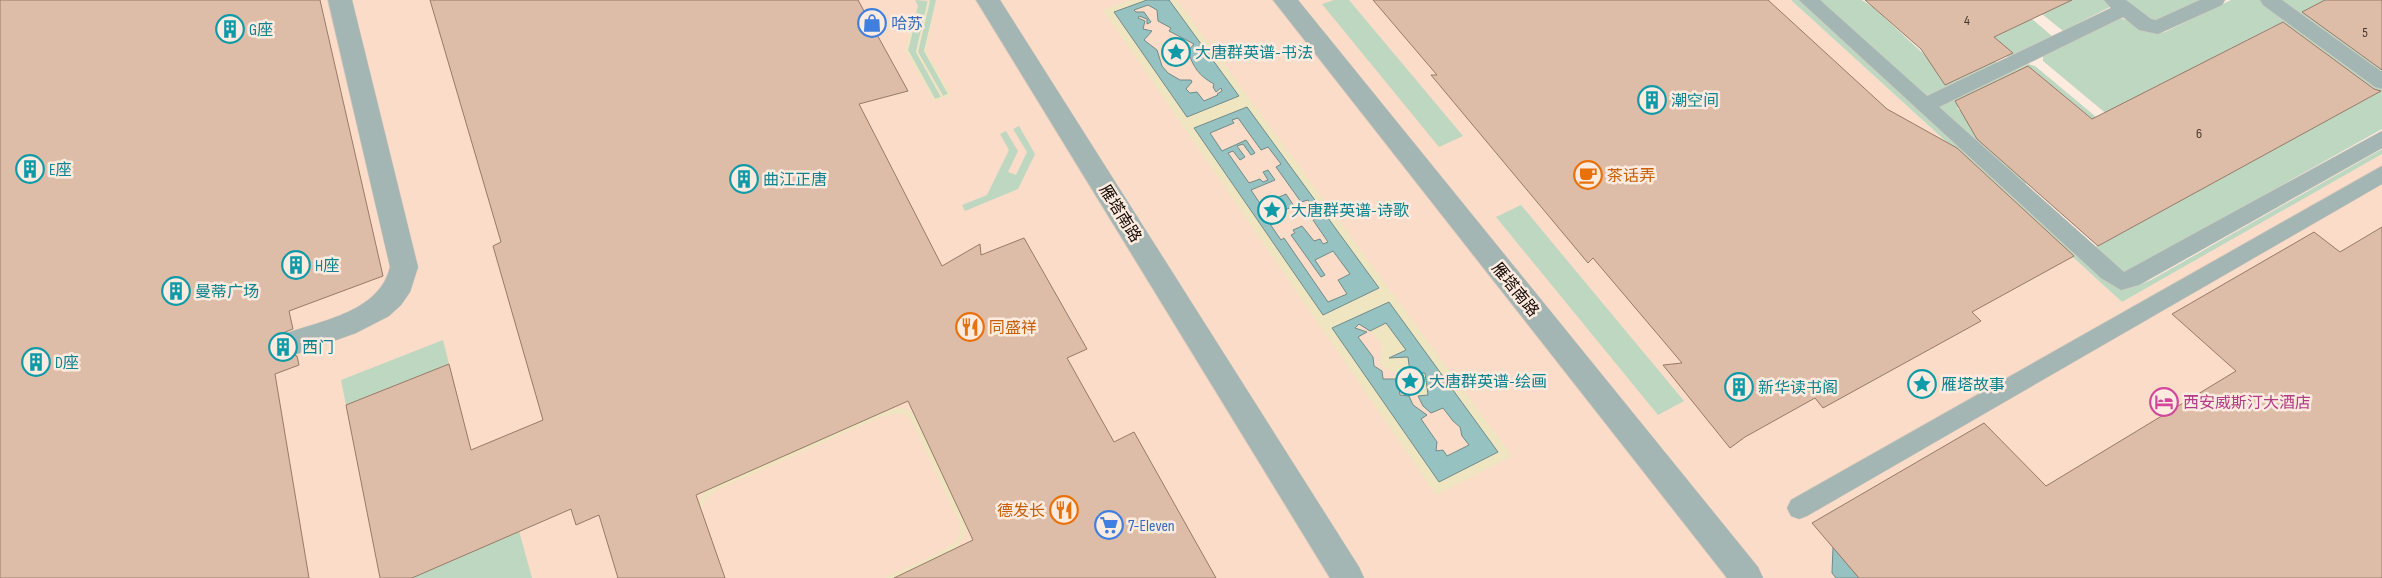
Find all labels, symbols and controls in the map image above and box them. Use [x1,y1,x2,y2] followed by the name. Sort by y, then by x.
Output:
[857,8,887,38] shop icon: 哈苏
[1964,12,1970,29] house number: 4
[215,14,245,44] building icon: G座
[891,15,923,34] place label: 哈苏
[249,21,273,40] place label: G座
[2362,24,2368,41] house number: 5
[1161,37,1191,67] place icon: 大唐群英谱-书法
[1195,44,1313,63] place label: 大唐群英谱-书法
[1637,85,1667,115] building icon: 潮空间
[1671,92,1719,111] place label: 潮空间
[2196,125,2202,142] house number: 6
[15,154,45,184] building icon: E座
[1573,160,1603,190] cafe icon: 茶话弄
[49,161,72,180] place label: E座
[729,164,759,194] building icon: 曲江正唐
[1607,167,1655,186] place label: 茶话弄
[763,171,827,190] place label: 曲江正唐
[1095,182,1145,246] street label: 雁塔南路
[1257,195,1287,225] place icon: 大唐群英谱-诗歌
[1291,202,1409,221] place label: 大唐群英谱-诗歌
[281,250,311,280] building icon: H座
[315,257,339,276] place label: H座
[1487,259,1542,321] street label: 雁塔南路
[161,276,191,306] building icon: 曼蒂广场
[195,283,259,302] place label: 曼蒂广场
[955,312,985,342] restaurant icon: 同盛祥
[989,319,1037,338] place label: 同盛祥
[268,332,298,362] building icon: 西门
[302,339,334,358] place label: 西门
[21,347,51,377] building icon: D座
[55,354,79,373] place label: D座
[1395,366,1425,396] place icon: 大唐群英谱-绘画
[1907,369,1937,399] place icon: 雁塔故事
[1724,372,1754,402] building icon: 新华读书阁
[1429,373,1547,392] place label: 大唐群英谱-绘画
[1941,376,2005,395] place label: 雁塔故事
[1758,379,1838,398] place label: 新华读书阁
[2149,387,2179,417] hotel icon: 西安威斯汀大酒店
[2183,394,2311,413] place label: 西安威斯汀大酒店
[1049,495,1079,525] restaurant icon: 德发长
[997,502,1045,521] place label: 德发长
[1094,510,1124,540] supermarket icon: 7-Eleven
[1128,517,1175,536] place label: 7-Eleven

